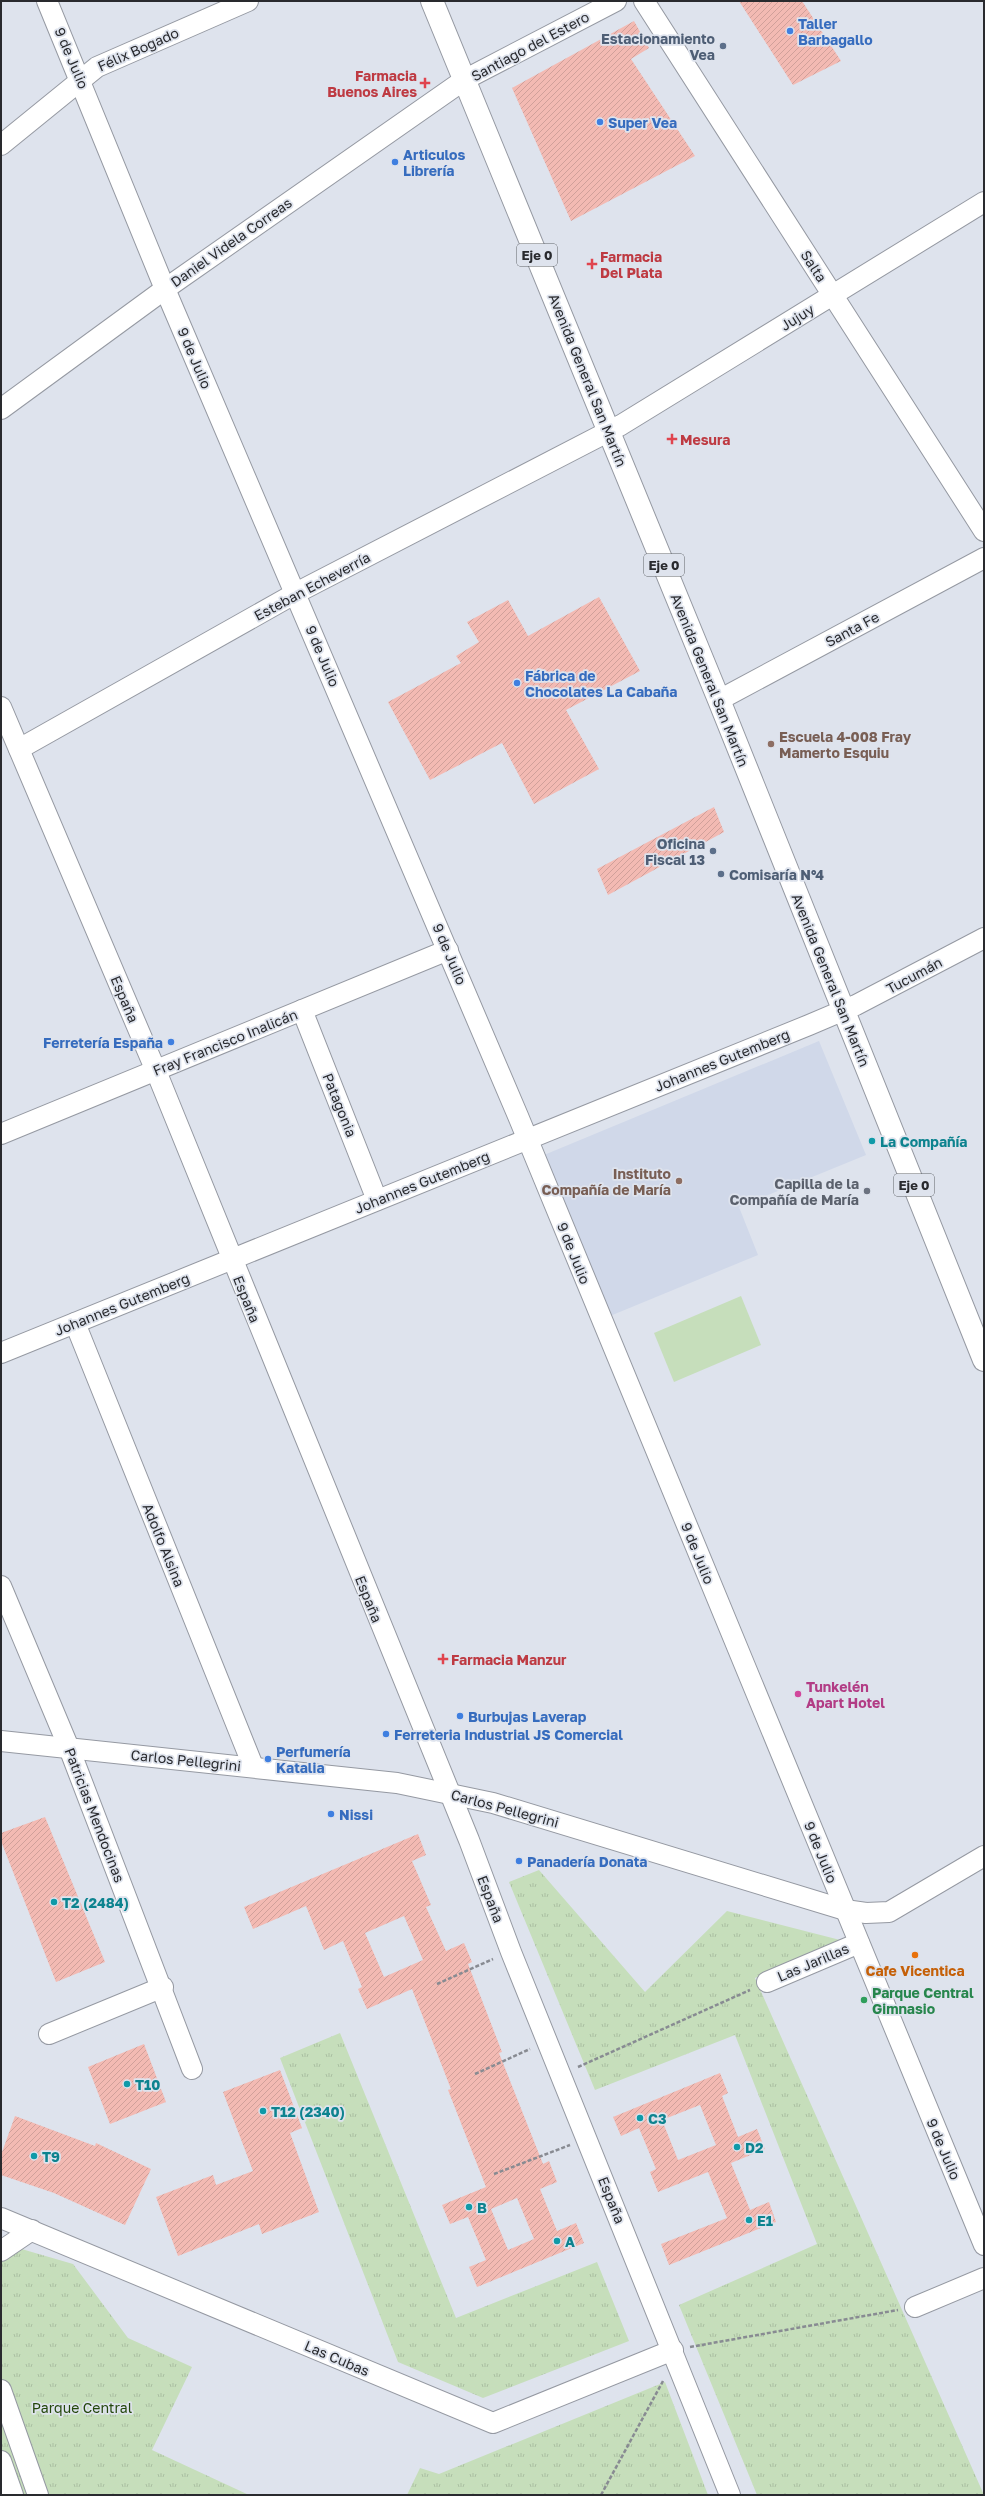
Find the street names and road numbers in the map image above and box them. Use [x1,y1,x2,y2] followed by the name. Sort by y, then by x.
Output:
[468,8,592,84] street label: Santiago del Estero
[95,24,181,74] street label: Félix Bogado
[51,25,93,91] street label: 9 de Julio
[167,194,295,290] street label: Daniel Videla Correas
[517,244,557,266] road number: Eje 0
[797,247,831,285] street label: Salta
[545,291,631,469] street label: Avenida General San Martín
[777,300,817,334] street label: Jujuy
[174,325,216,391] street label: 9 de Julio
[251,548,373,624] street label: Esteban Echeverría
[644,554,684,576] road number: Eje 0
[667,591,753,769] street label: Avenida General San Martín
[822,608,882,650] street label: Santa Fe
[302,623,344,689] street label: 9 de Julio
[788,891,874,1069] street label: Avenida General San Martín
[429,921,471,987] street label: 9 de Julio
[883,953,945,997] street label: Tucumán
[108,973,142,1025] street label: España
[150,1005,300,1079] street label: Fray Francisco Inalicán
[652,1025,792,1095] street label: Johannes Gutemberg
[319,1070,361,1140] street label: Patagonia
[352,1147,492,1217] street label: Johannes Gutemberg
[894,1174,934,1196] road number: Eje 0
[554,1220,594,1286] street label: 9 de Julio
[52,1269,192,1339] street label: Johannes Gutemberg
[230,1273,264,1325] street label: España
[140,1501,188,1589] street label: Adolfo Alsina
[678,1520,718,1586] street label: 9 de Julio
[352,1573,386,1625] street label: España
[61,1745,129,1885] street label: Patricias Mendocinas
[130,1746,242,1774] street label: Carlos Pellegrini
[449,1785,561,1831] street label: Carlos Pellegrini
[801,1819,841,1885] street label: 9 de Julio
[474,1873,508,1925] street label: España
[775,1939,851,1985] street label: Las Jarillas
[923,2116,965,2182] street label: 9 de Julio
[595,2174,629,2226] street label: España
[302,2337,372,2379] street label: Las Cubas

